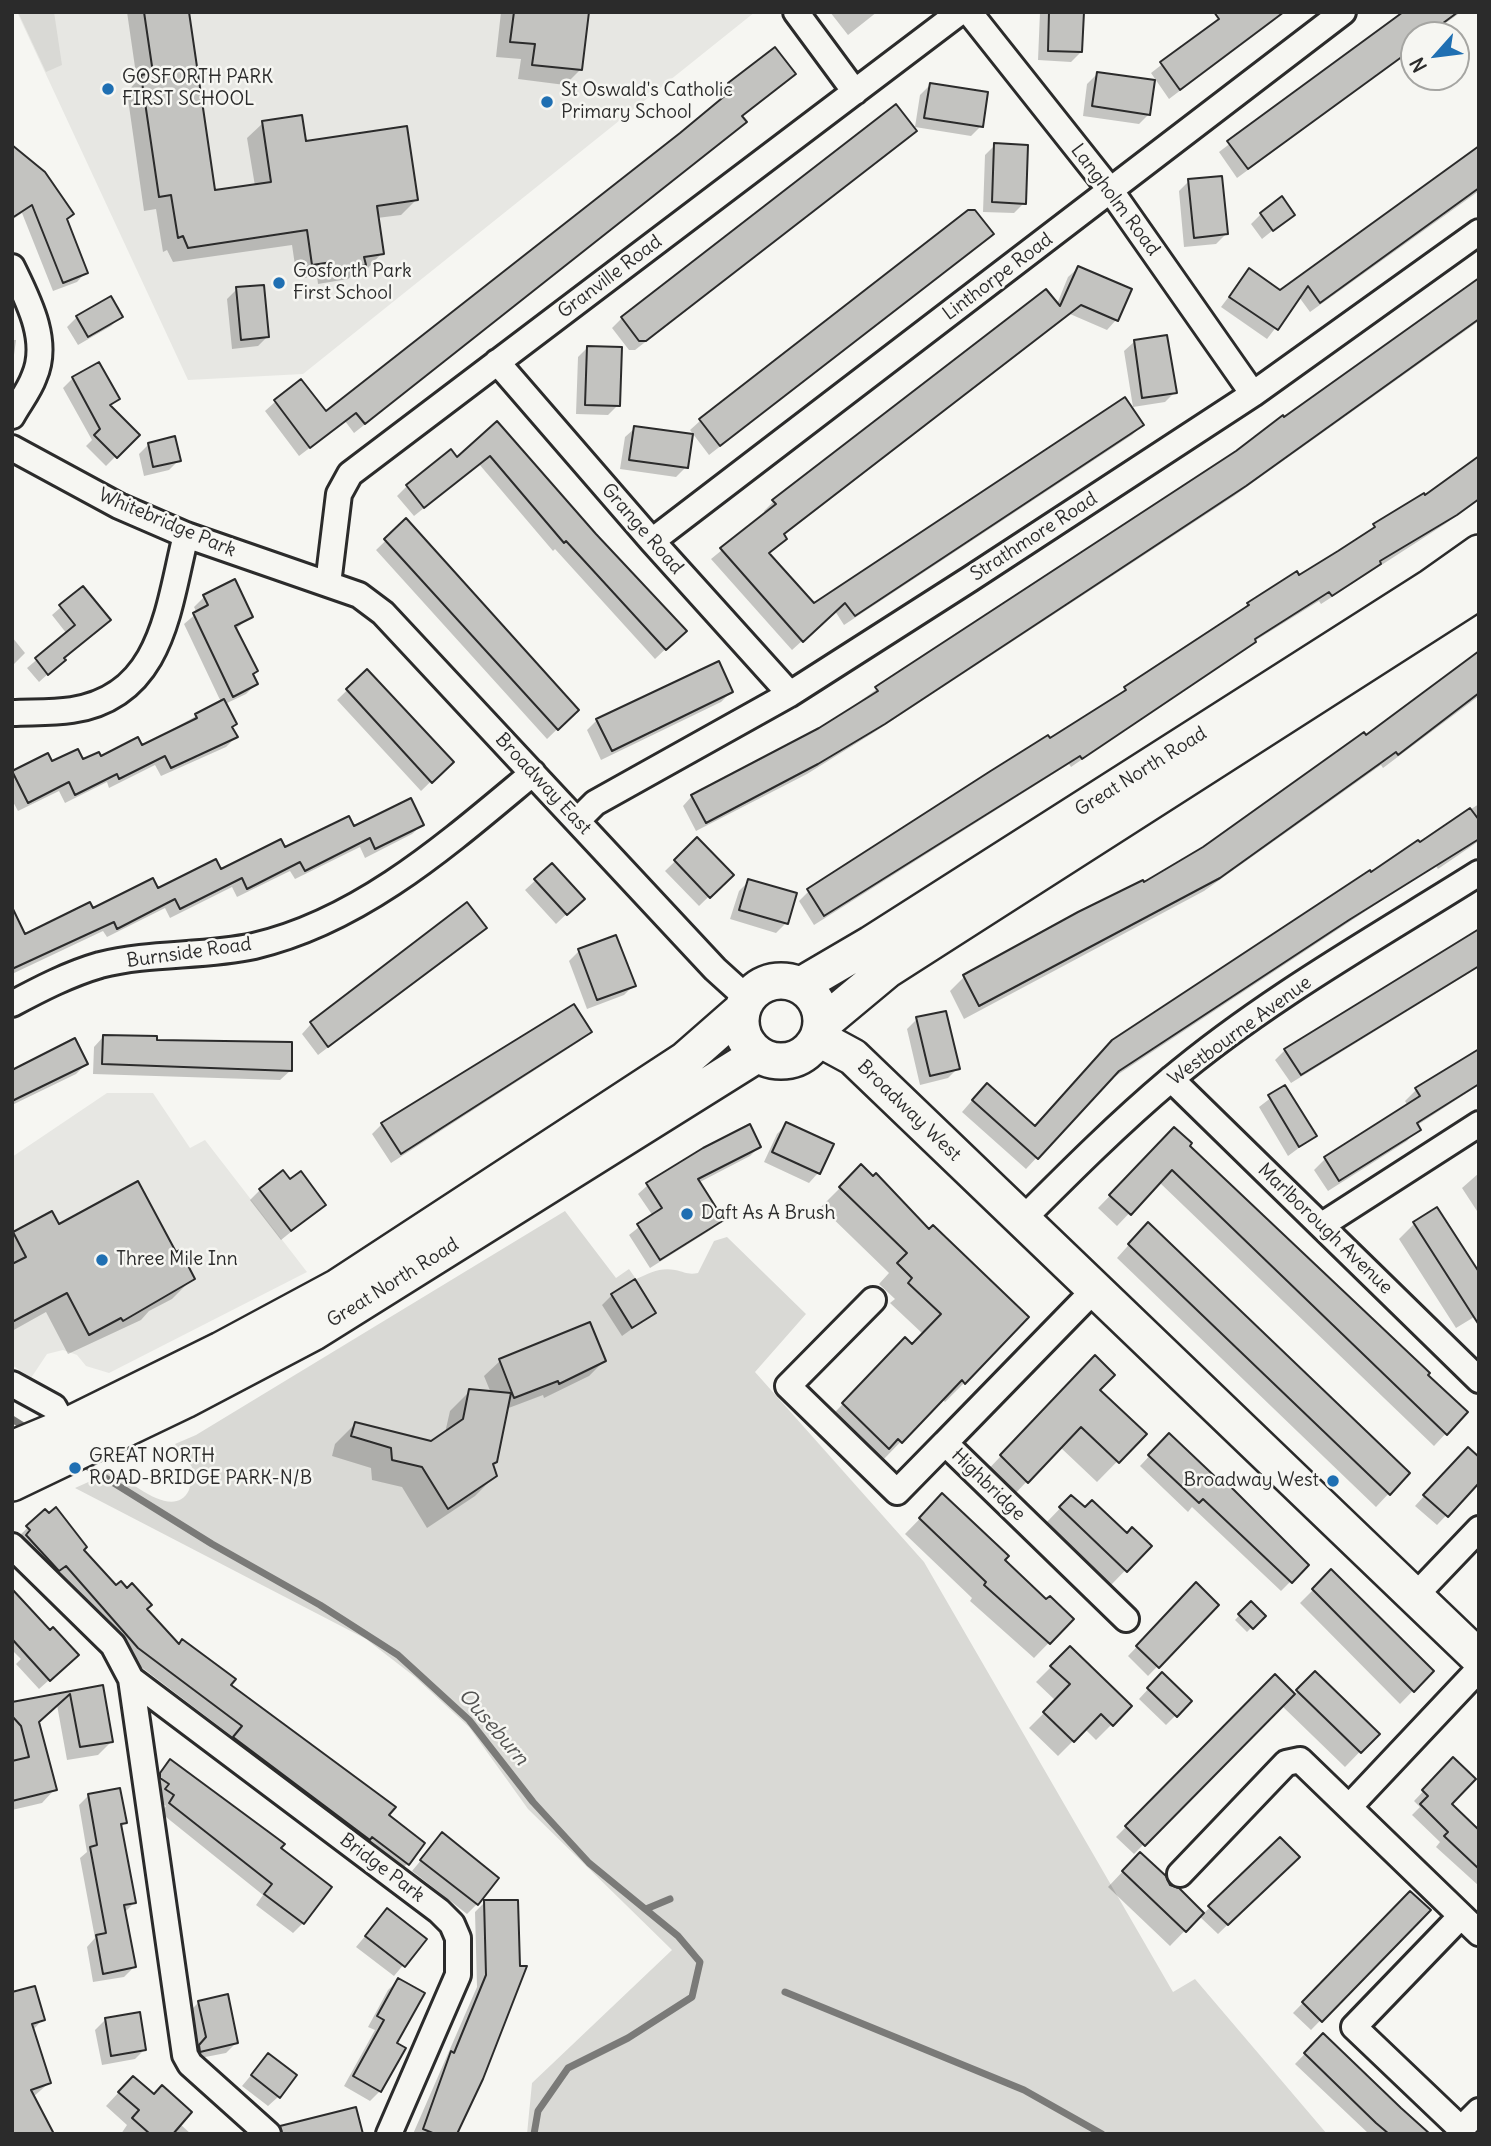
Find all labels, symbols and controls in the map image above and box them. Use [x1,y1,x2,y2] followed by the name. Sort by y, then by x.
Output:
[1400,21,1470,91] north arrow
[1405,53,1432,76] text: N
[122,67,273,111] place label: GOSFORTH PARK FIRST SCHOOL
[561,80,733,124] place label: St Oswald's Catholic Primary School
[100,81,116,97] marker: GOSFORTH PARK FIRST SCHOOL
[539,94,555,110] marker: St Oswald's Catholic Primary School
[1065,140,1165,260] street label: Langholm Road
[939,228,1057,326] street label: Linthorpe Road
[554,231,666,323] street label: Granville Road
[293,261,412,305] place label: Gosforth Park First School
[271,275,287,291] marker: Gosforth Park First School
[596,479,688,579] street label: Grange Road
[95,484,239,562] street label: Whitebridge Park
[966,488,1102,586] street label: Strathmore Road
[1071,722,1211,822] street label: Great North Road
[490,729,596,839] street label: Broadway East
[125,933,253,973] street label: Burnside Road
[1164,971,1316,1091] street label: Westbourne Avenue
[852,1056,966,1166] street label: Broadway West
[1253,1159,1397,1299] street label: Marlborough Avenue
[701,1203,835,1225] place label: Daft As A Brush
[679,1206,695,1222] marker: Daft As A Brush
[323,1233,463,1333] street label: Great North Road
[116,1249,238,1271] place label: Three Mile Inn
[94,1252,110,1268] marker: Three Mile Inn
[946,1444,1030,1526] street label: Highbridge
[89,1446,312,1490] place label: GREAT NORTH ROAD-BRIDGE PARK-N/B
[67,1460,83,1476] marker: GREAT NORTH ROAD-BRIDGE PARK-N/B
[1183,1470,1319,1492] place label: Broadway West
[1325,1473,1341,1489] marker: Broadway West
[453,1683,533,1771] water label: Ouseburn
[335,1829,429,1907] street label: Bridge Park

